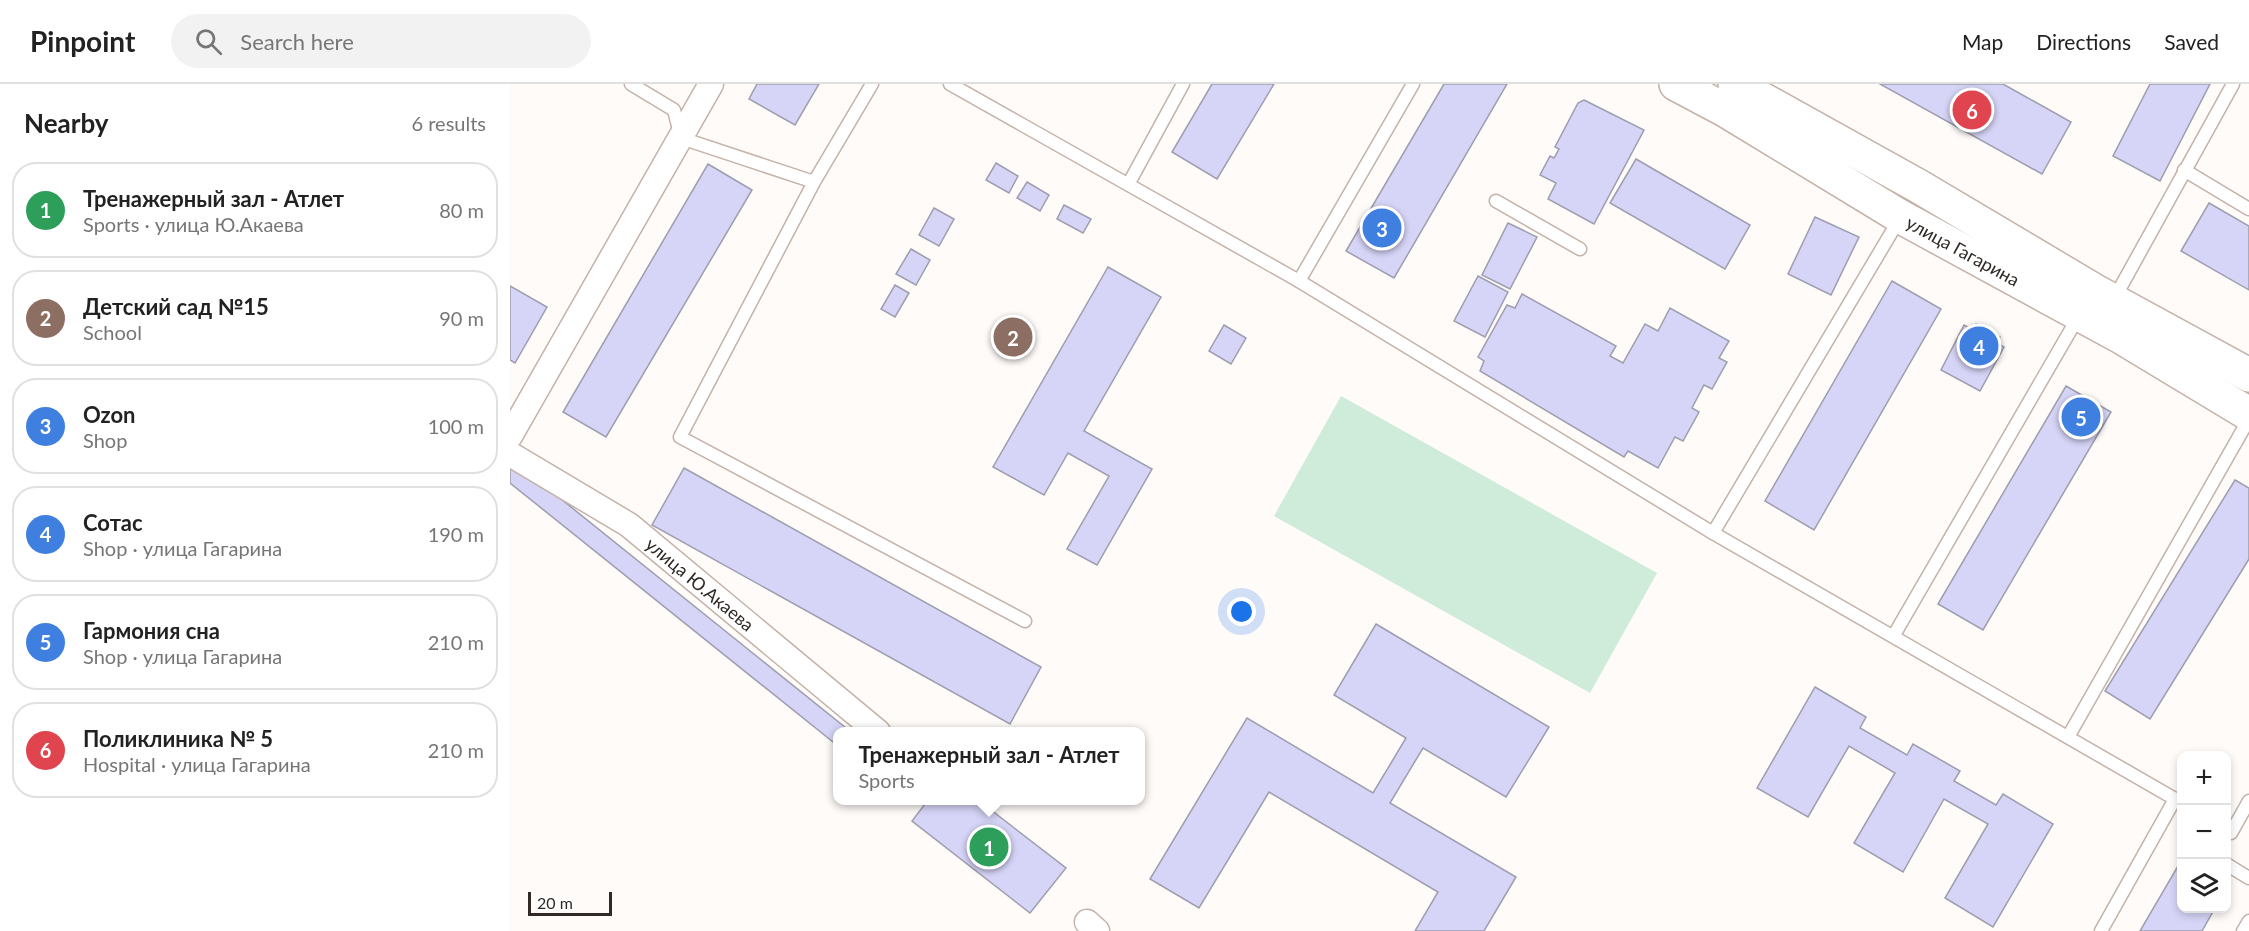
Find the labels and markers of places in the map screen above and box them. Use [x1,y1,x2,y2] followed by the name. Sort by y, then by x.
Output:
[1952,87,1992,132] pin: 6
[1362,206,1402,250] pin: 3
[994,314,1032,360] pin: 2
[1960,324,1998,368] pin: 4
[2062,394,2100,440] pin: 5
[970,824,1008,870] pin: 1

